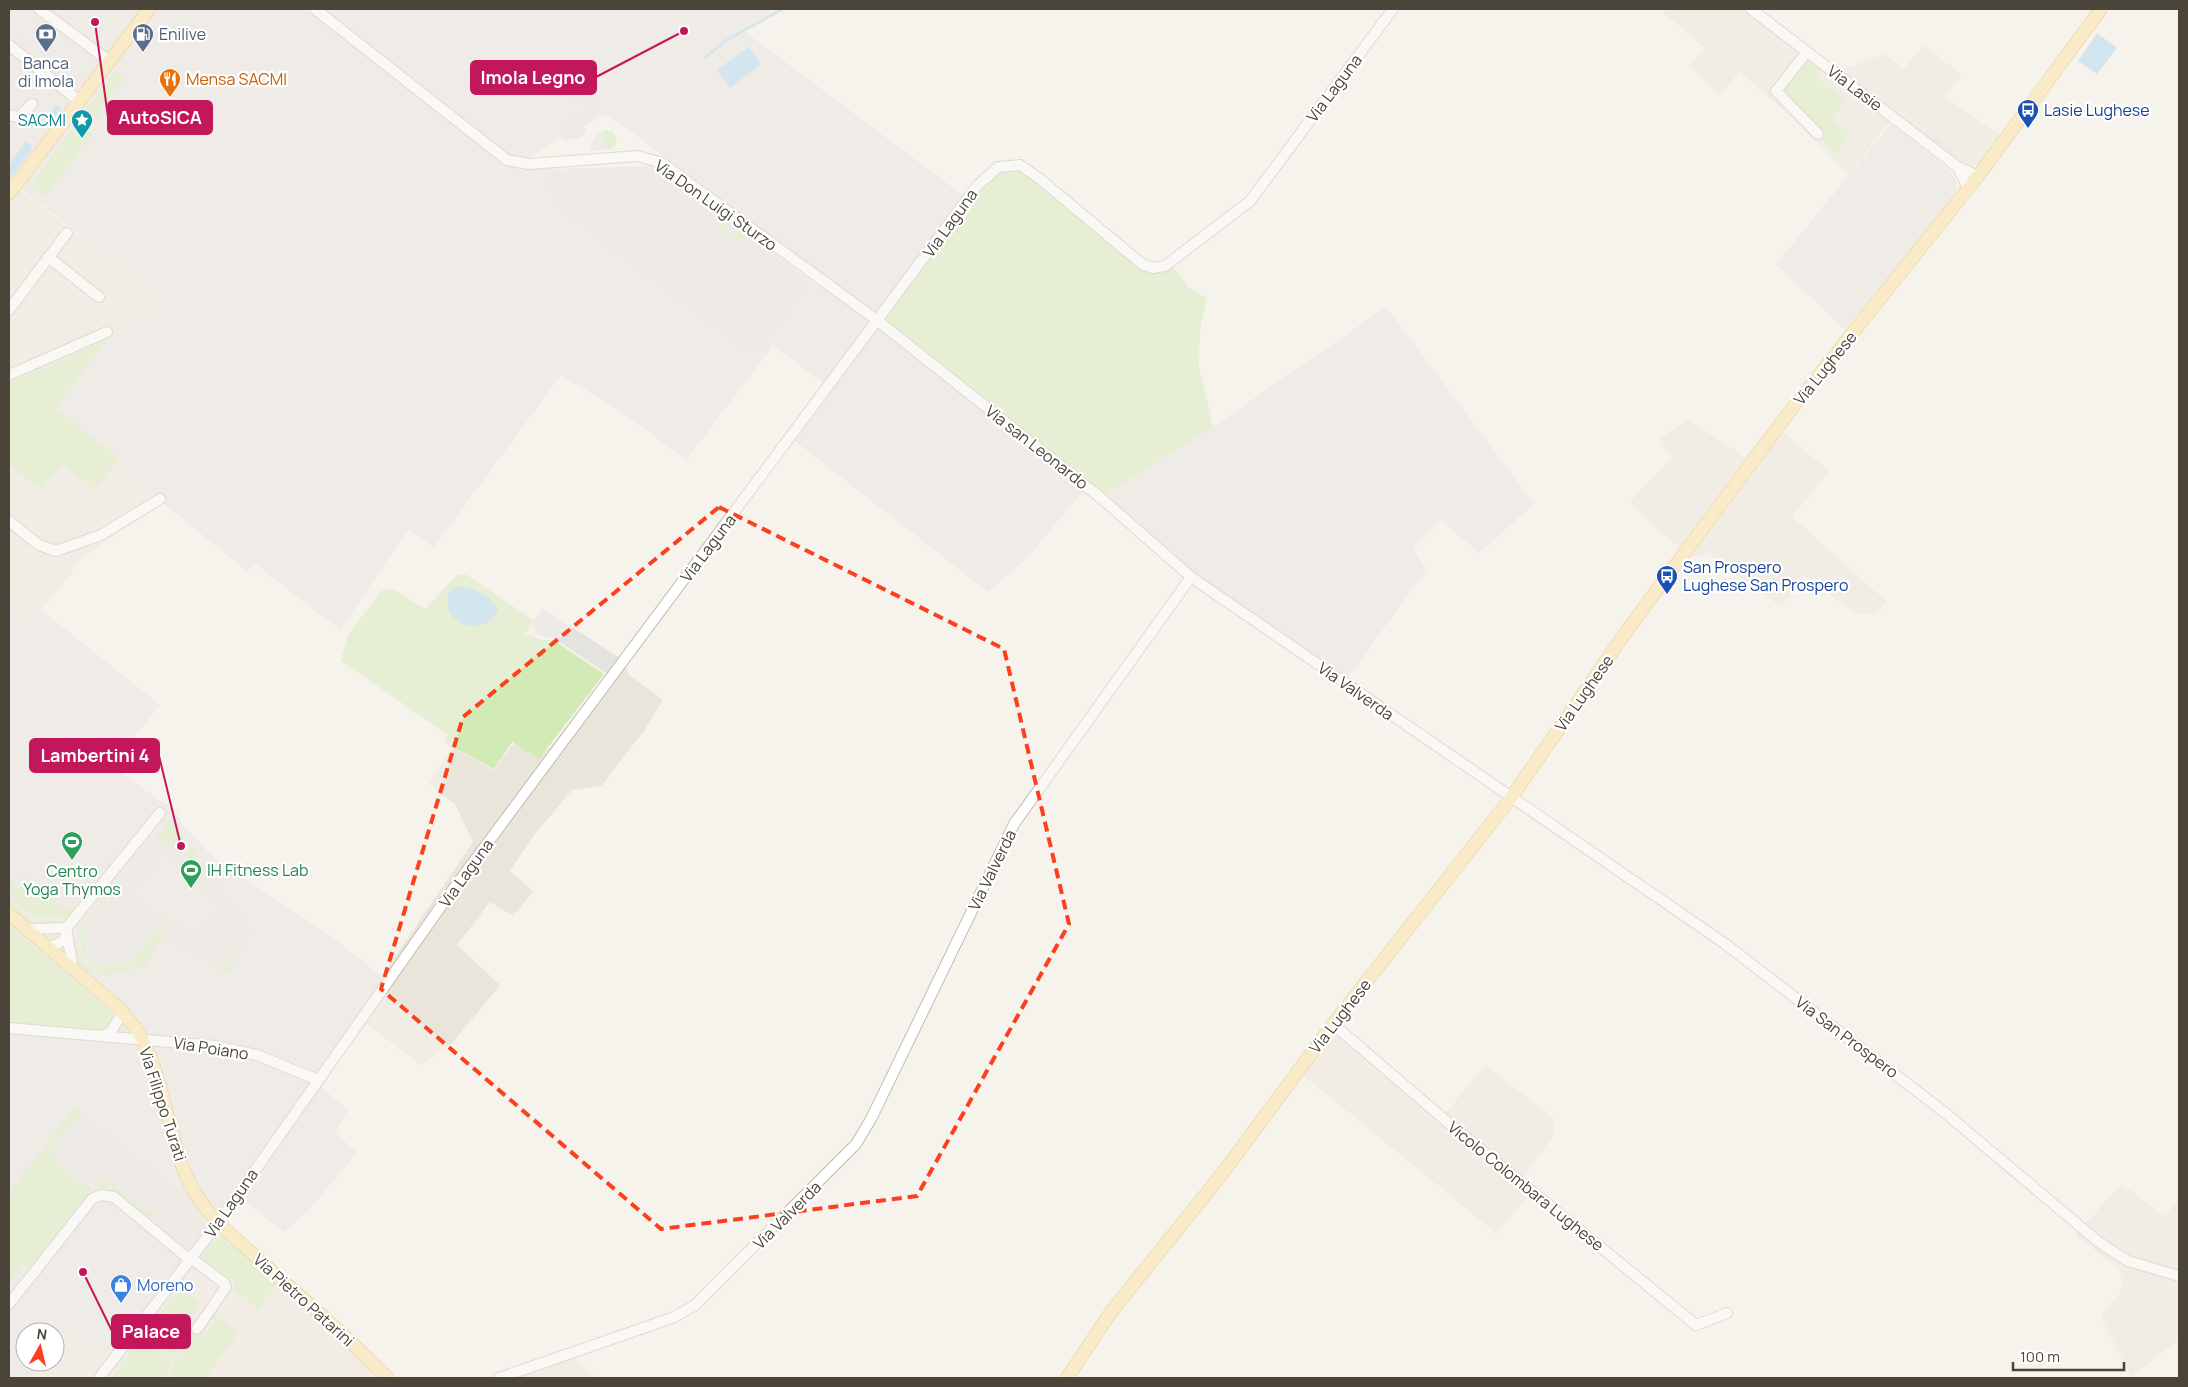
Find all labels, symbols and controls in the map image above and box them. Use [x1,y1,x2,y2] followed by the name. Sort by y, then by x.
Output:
[34,22,58,53] bank icon: Banca di Imola
[131,22,155,53] fuel station icon: Enilive
[159,23,206,45] place label: Enilive
[1301,50,1367,126] street label: Via Laguna
[18,52,74,92] place label: Banca di Imola
[1823,60,1887,116] street label: Via Lasie
[471,61,596,94] callout: Imola Legno
[481,65,585,89] text: Imola Legno
[158,67,182,98] restaurant icon: Mensa SACMI
[186,68,287,90] place label: Mensa SACMI
[2016,98,2040,129] bus stop icon: Lasie Lughese
[2044,99,2150,121] place label: Lasie Lughese
[108,101,212,134] callout: AutoSICA
[118,105,202,129] text: AutoSICA
[70,108,94,139] place icon: SACMI
[18,109,66,131] place label: SACMI
[650,154,782,256] street label: Via Don Luigi Sturzo
[918,184,982,262] street label: Via Laguna
[1788,327,1862,409] street label: Via Lughese
[981,400,1093,494] street label: Via san Leonardo
[675,510,741,586] street label: Via Laguna
[1683,556,1848,596] place label: San Prospero Lughese San Prospero
[1655,564,1679,595] bus stop icon: San Prospero Lughese San Prospero
[1549,650,1619,736] street label: Via Lughese
[1314,657,1398,725] street label: Via Valverda
[30,739,159,772] callout: Lambertini 4
[41,743,150,767] text: Lambertini 4
[963,826,1021,914] street label: Via Valverda
[60,830,84,861] sports icon: Centro Yoga Thymos
[434,834,498,912] street label: Via Laguna
[179,858,203,889] sports icon: IH Fitness Lab
[207,859,308,881] place label: IH Fitness Lab
[23,860,121,900] place label: Centro Yoga Thymos
[1304,974,1376,1058] street label: Via Lughese
[1791,991,1903,1083] street label: Via San Prospero
[172,1031,250,1065] street label: Via Poiano
[134,1044,192,1164] street label: Via Filippo Turati
[1443,1116,1609,1256] street label: Vicolo Colombara Lughese
[199,1164,263,1242] street label: Via Laguna
[748,1176,826,1254] street label: Via Valverda
[249,1249,359,1351] street label: Via Pietro Patarini
[109,1273,133,1304] shop icon: Moreno
[137,1274,194,1296] place label: Moreno
[112,1315,190,1348] callout: Palace
[122,1319,180,1343] text: Palace
[15,1322,65,1372] north arrow
[36,1324,48,1344] text: N
[2013,1340,2124,1372] scale bar
[2020,1346,2060,1367] text: 100 m

